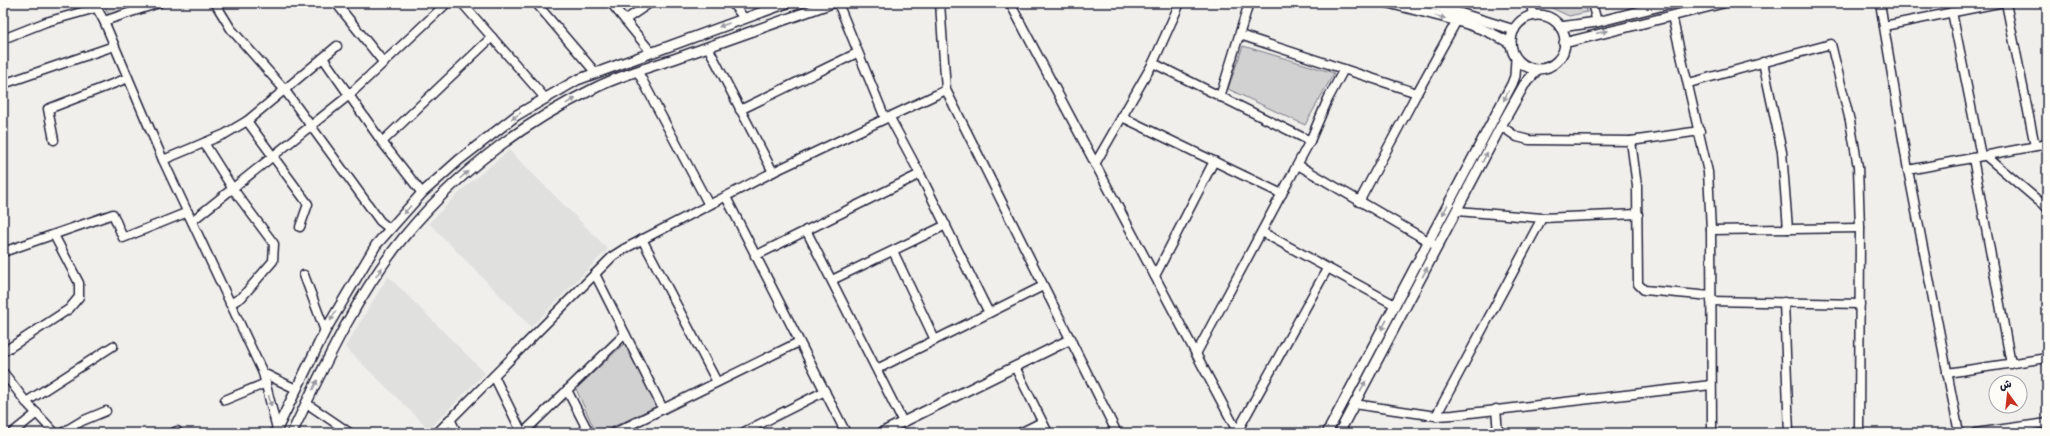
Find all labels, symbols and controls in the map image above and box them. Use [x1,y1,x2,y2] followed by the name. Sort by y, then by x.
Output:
[1434,14,1446,20] one-way arrow
[718,23,730,29] one-way arrow
[1596,29,1608,35] one-way arrow
[1503,90,1509,101] one-way arrow
[565,98,576,104] one-way arrow
[511,112,521,120] one-way arrow
[1482,151,1488,162] one-way arrow
[459,170,469,179] one-way arrow
[1441,204,1448,216] one-way arrow
[403,205,412,214] one-way arrow
[1421,266,1428,277] one-way arrow
[375,267,383,277] one-way arrow
[330,310,337,322] one-way arrow
[1381,320,1387,331] one-way arrow
[1988,374,2028,414] north arrow
[1998,377,2013,393] text: ش
[312,379,318,391] one-way arrow
[1360,380,1367,392] one-way arrow
[267,395,273,407] one-way arrow

